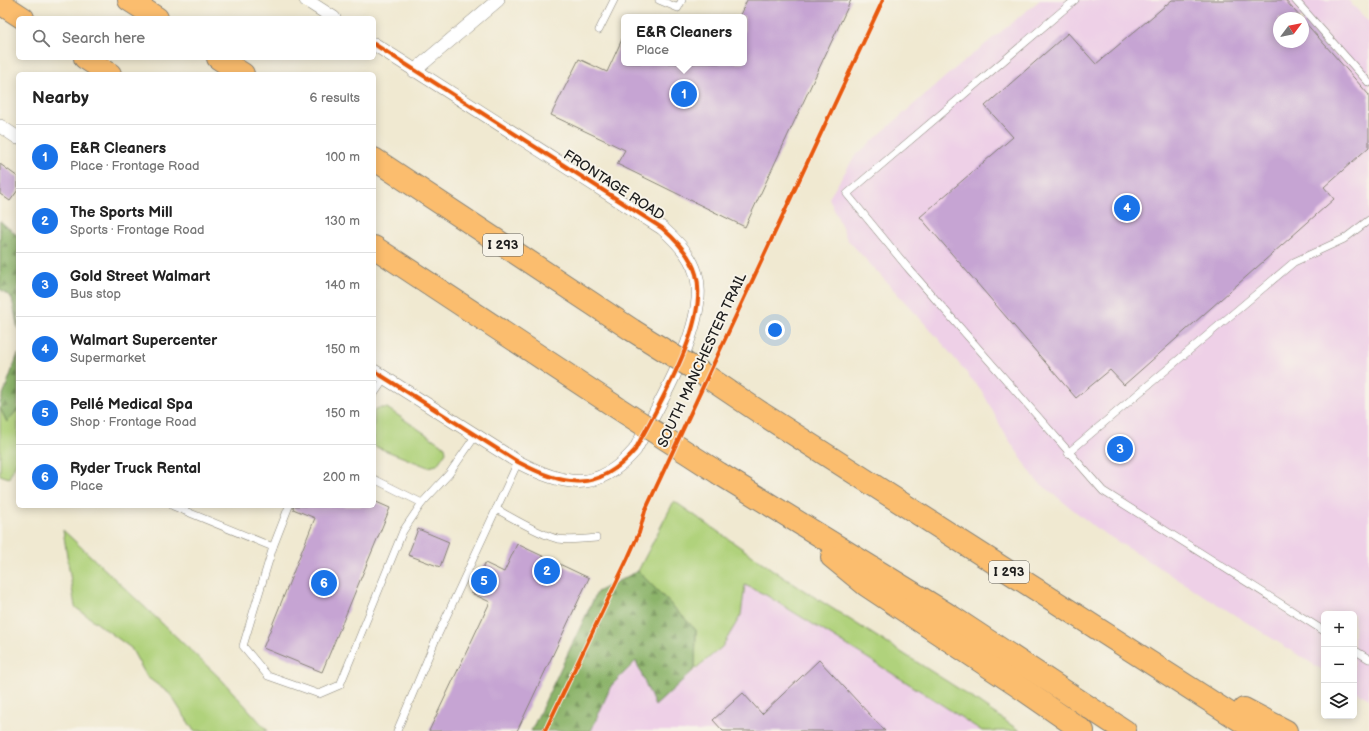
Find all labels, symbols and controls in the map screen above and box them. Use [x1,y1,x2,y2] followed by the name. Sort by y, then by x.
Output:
[1273,12,1309,48] north arrow
[621,14,747,66] popup
[16,16,376,60] search box
[636,23,732,42] text: E&R Cleaners
[30,27,52,49] icon: search
[62,29,145,48] text: Search here
[636,42,669,58] text: Place
[671,79,697,109] pin: 1
[32,88,89,108] text: Nearby
[310,90,360,106] text: 6 results
[70,139,166,158] text: E&R Cleaners
[560,146,668,224] street label: FRONTAGE ROAD
[42,149,48,165] text: 1
[325,149,360,165] text: 100 m
[70,158,199,174] text: Place · Frontage Road
[1114,193,1140,223] pin: 4
[70,203,172,222] text: The Sports Mill
[41,213,49,229] text: 2
[325,213,360,229] text: 130 m
[70,222,204,238] text: Sports · Frontage Road
[483,234,523,256] road number: I 293
[70,267,210,286] text: Gold Street Walmart
[654,270,750,450] street label: SOUTH MANCHESTER TRAIL
[41,277,49,293] text: 3
[325,277,360,293] text: 140 m
[70,286,121,302] text: Bus stop
[765,320,785,340] your location
[70,331,217,350] text: Walmart Supercenter
[41,341,49,357] text: 4
[326,341,360,357] text: 150 m
[70,350,146,366] text: Supermarket
[70,395,193,414] text: Pellé Medical Spa
[41,405,49,421] text: 5
[326,405,360,421] text: 150 m
[70,414,197,430] text: Shop · Frontage Road
[1107,434,1133,464] pin: 3
[70,459,201,478] text: Ryder Truck Rental
[41,469,49,485] text: 6
[323,469,360,485] text: 200 m
[70,478,103,494] text: Place
[534,556,560,586] pin: 2
[989,561,1029,583] road number: I 293
[471,566,497,596] pin: 5
[311,568,337,598] pin: 6
[1321,611,1357,719] map controls
[1321,611,1357,647] button: +
[1321,647,1357,683] button: −
[1321,683,1357,719] button: layers

